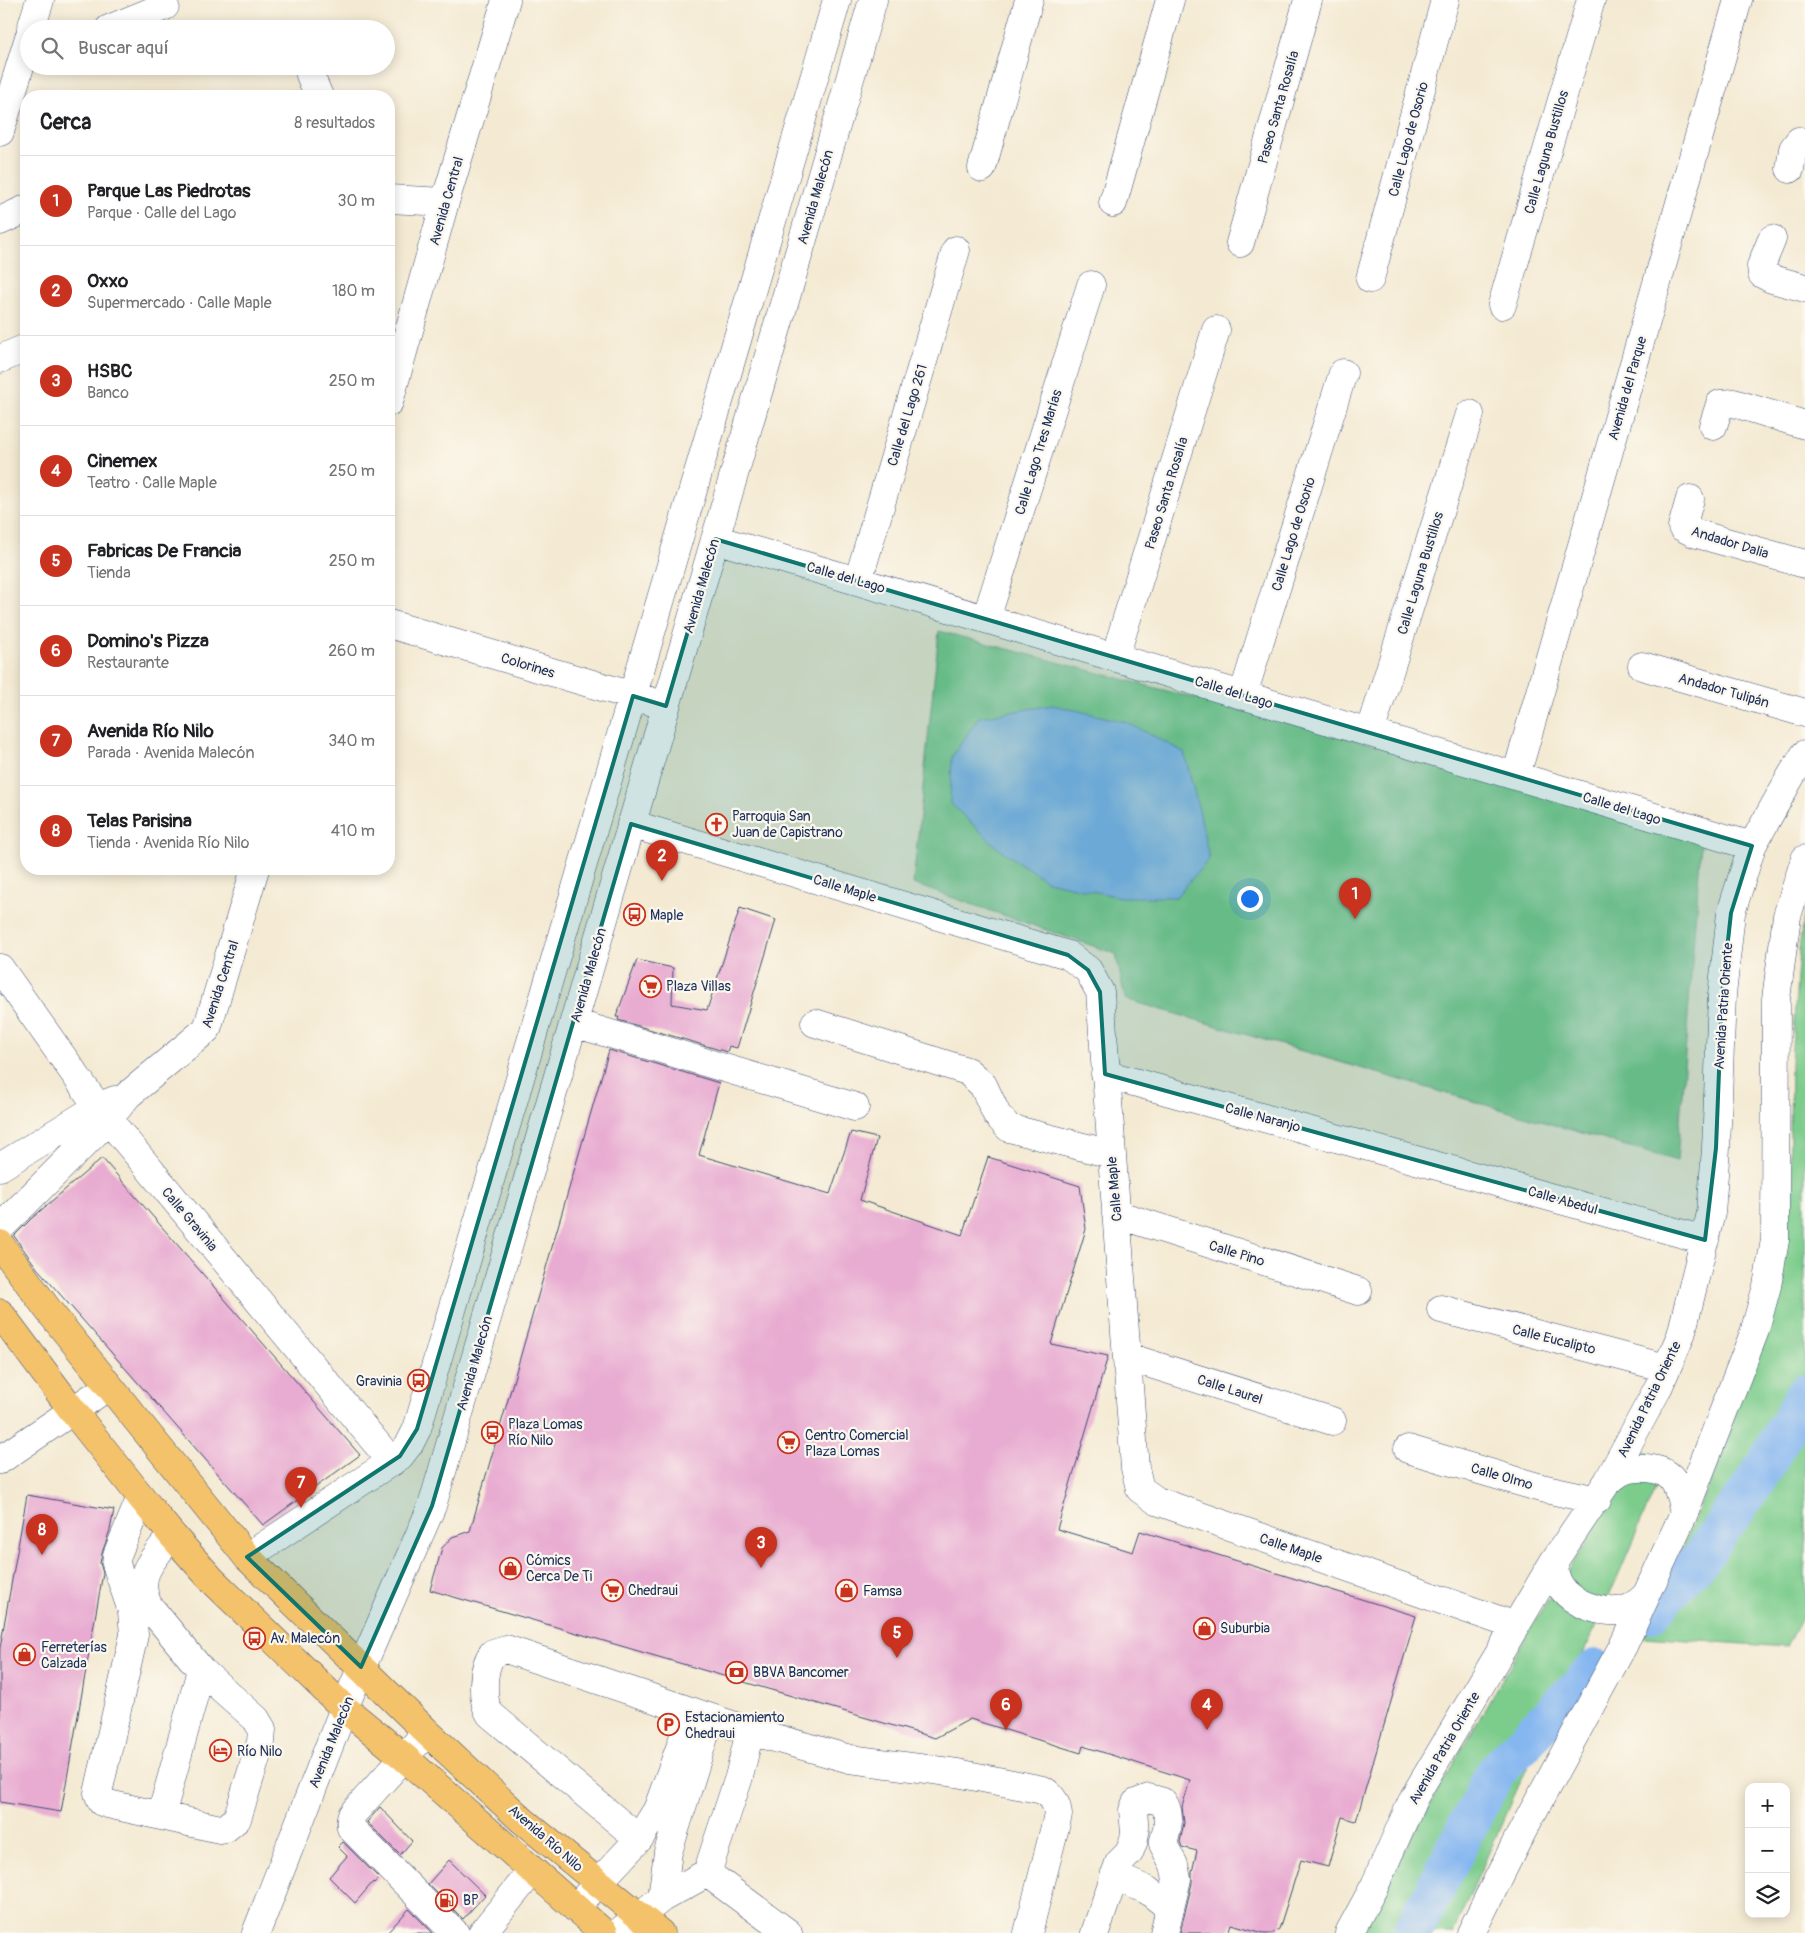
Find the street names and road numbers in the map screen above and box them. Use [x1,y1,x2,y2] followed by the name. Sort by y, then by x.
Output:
[1254,49,1303,166] street label: Paseo Santa Rosalía
[1385,79,1432,199] street label: Calle Lago de Osorio
[1521,88,1572,216] street label: Calle Laguna Bustillos
[794,148,837,246] street label: Avenida Malecón
[426,155,467,247] street label: Avenida Central
[1605,334,1650,442] street label: Avenida del Parque
[884,362,931,468] street label: Calle del Lago 261
[1011,387,1066,517] street label: Calle Lago Tres Marías
[1141,435,1192,551] street label: Paseo Santa Rosalía
[1268,475,1319,593] street label: Calle Lago de Osorio
[1394,509,1447,637] street label: Calle Laguna Bustillos
[1689,523,1771,562] street label: Andador Dalia
[680,537,723,635] street label: Avenida Malecón
[805,558,888,597] street label: Calle del Lago
[499,649,558,682] street label: Colorines
[1676,669,1771,712] street label: Andador Tulipán
[1193,673,1276,713] street label: Calle del Lago
[1581,789,1664,829] street label: Calle del Lago
[811,871,879,906] street label: Calle Maple
[567,926,610,1024] street label: Avenida Malecón
[198,938,243,1030] street label: Avenida Central
[1711,942,1736,1070] street label: Avenida Patria Oriente
[1223,1099,1303,1136] street label: Calle Naranjo
[1103,1156,1126,1222] street label: Calle Maple
[1526,1182,1600,1219] street label: Calle Abedul
[158,1184,221,1255] street label: Calle Gravinia
[1207,1237,1267,1270] street label: Calle Pino
[453,1314,496,1412] street label: Avenida Malecón
[1510,1321,1598,1358] street label: Calle Eucalipto
[1614,1338,1685,1460] street label: Avenida Patria Oriente
[1195,1371,1265,1408] street label: Calle Laurel
[1469,1459,1535,1494] street label: Calle Olmo
[1257,1530,1325,1567] street label: Calle Maple
[1405,1689,1484,1808] street label: Avenida Patria Oriente
[305,1694,358,1791] street label: Avenida Malecón
[505,1801,587,1876] street label: Avenida Río Nilo

